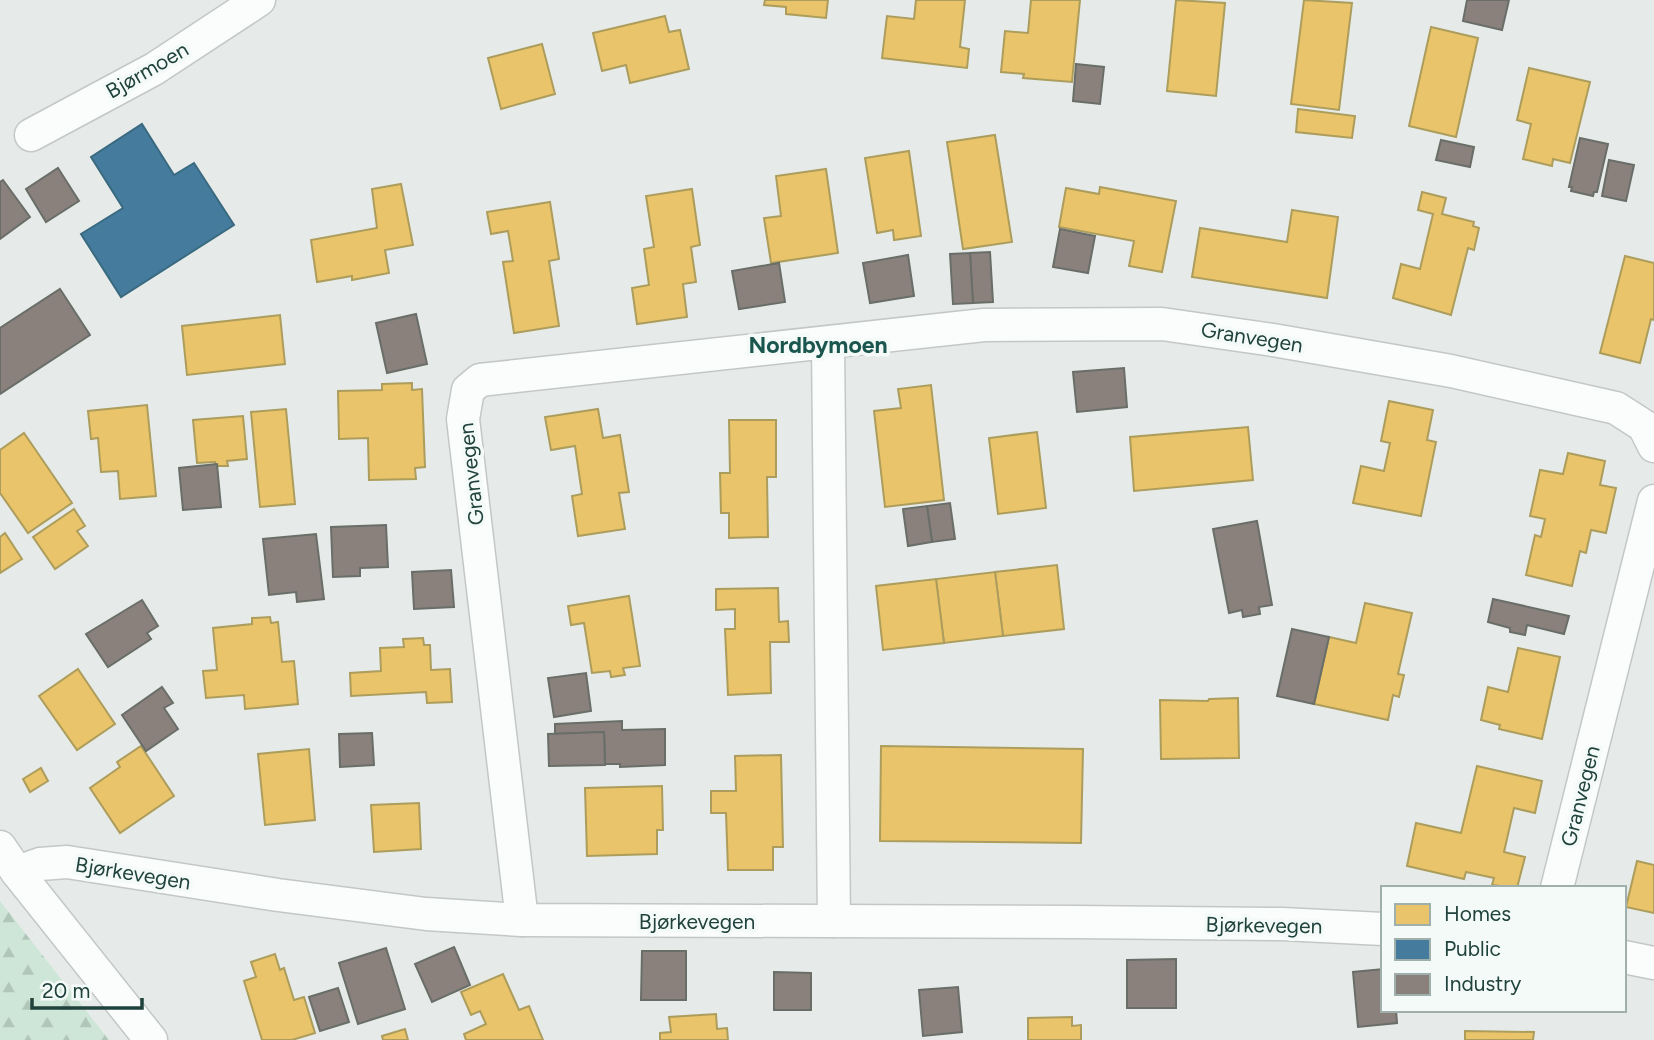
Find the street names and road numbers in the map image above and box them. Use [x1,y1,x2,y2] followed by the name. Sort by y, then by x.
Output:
[101,36,193,104] street label: Bjørmoen
[1199,317,1305,357] street label: Granvegen
[453,421,489,527] street label: Granvegen
[1555,743,1605,849] street label: Granvegen
[73,852,193,894] street label: Bjørkevegen
[639,909,755,934] street label: Bjørkevegen
[1206,911,1322,939] street label: Bjørkevegen

